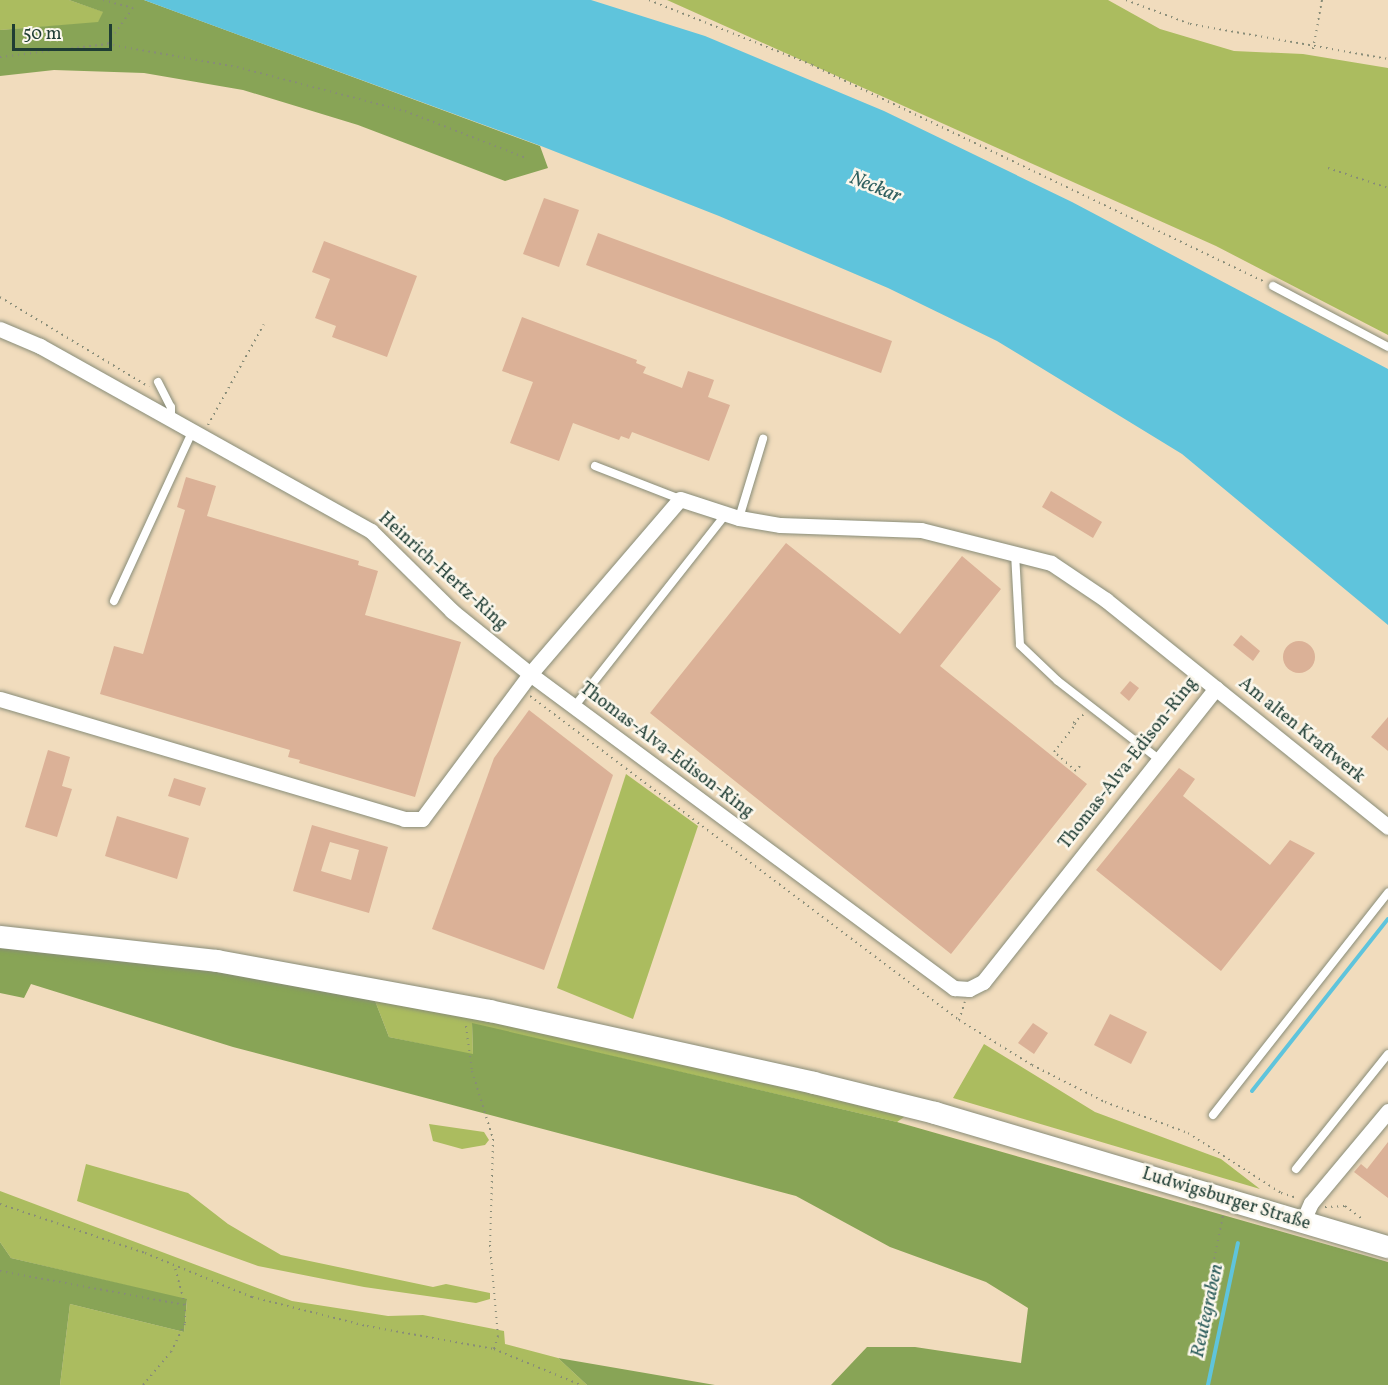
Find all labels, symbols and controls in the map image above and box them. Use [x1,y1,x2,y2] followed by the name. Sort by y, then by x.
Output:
[15,12,116,50] scale bar
[23,22,62,47] text: 50 m
[846,167,904,209] water label: Neckar
[373,508,511,636] street label: Heinrich-Hertz-Ring
[1233,673,1369,789] street label: Am alten Kraftwerk
[1055,674,1203,854] street label: Thomas-Alva-Edison-Ring
[575,679,757,823] street label: Thomas-Alva-Edison-Ring
[1139,1164,1313,1236] street label: Ludwigsburger Straße
[1186,1262,1230,1360] water label: Reutegraben

